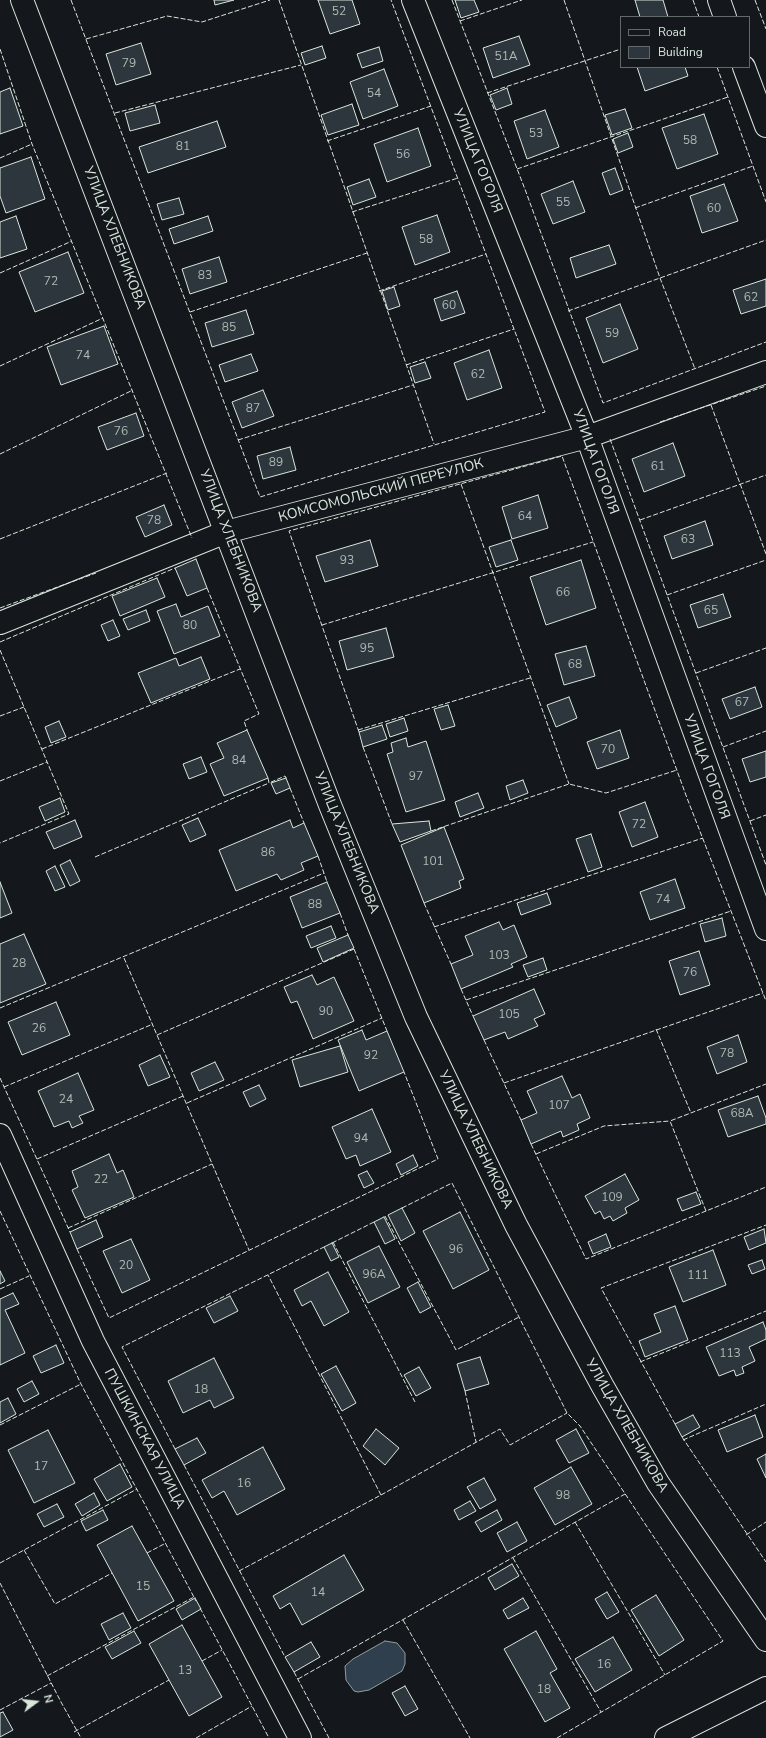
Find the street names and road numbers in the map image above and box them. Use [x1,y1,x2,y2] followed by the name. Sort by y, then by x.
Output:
[448,107,506,215] street label: УЛИЦА ГОГОЛЯ
[79,164,149,312] street label: УЛИЦА ХЛЕБНИКОВА
[568,407,622,517] street label: УЛИЦА ГОГОЛЯ
[277,456,485,526] street label: КОМСОМОЛЬСКИЙ ПЕРЕУЛОК
[195,467,265,615] street label: УЛИЦА ХЛЕБНИКОВА
[679,712,733,822] street label: УЛИЦА ГОГОЛЯ
[310,770,382,916] street label: УЛИЦА ХЛЕБНИКОВА
[434,1068,516,1212] street label: УЛИЦА ХЛЕБНИКОВА
[581,1356,671,1496] street label: УЛИЦА ХЛЕБНИКОВА
[100,1366,188,1512] street label: ПУШКИНСКАЯ УЛИЦА

